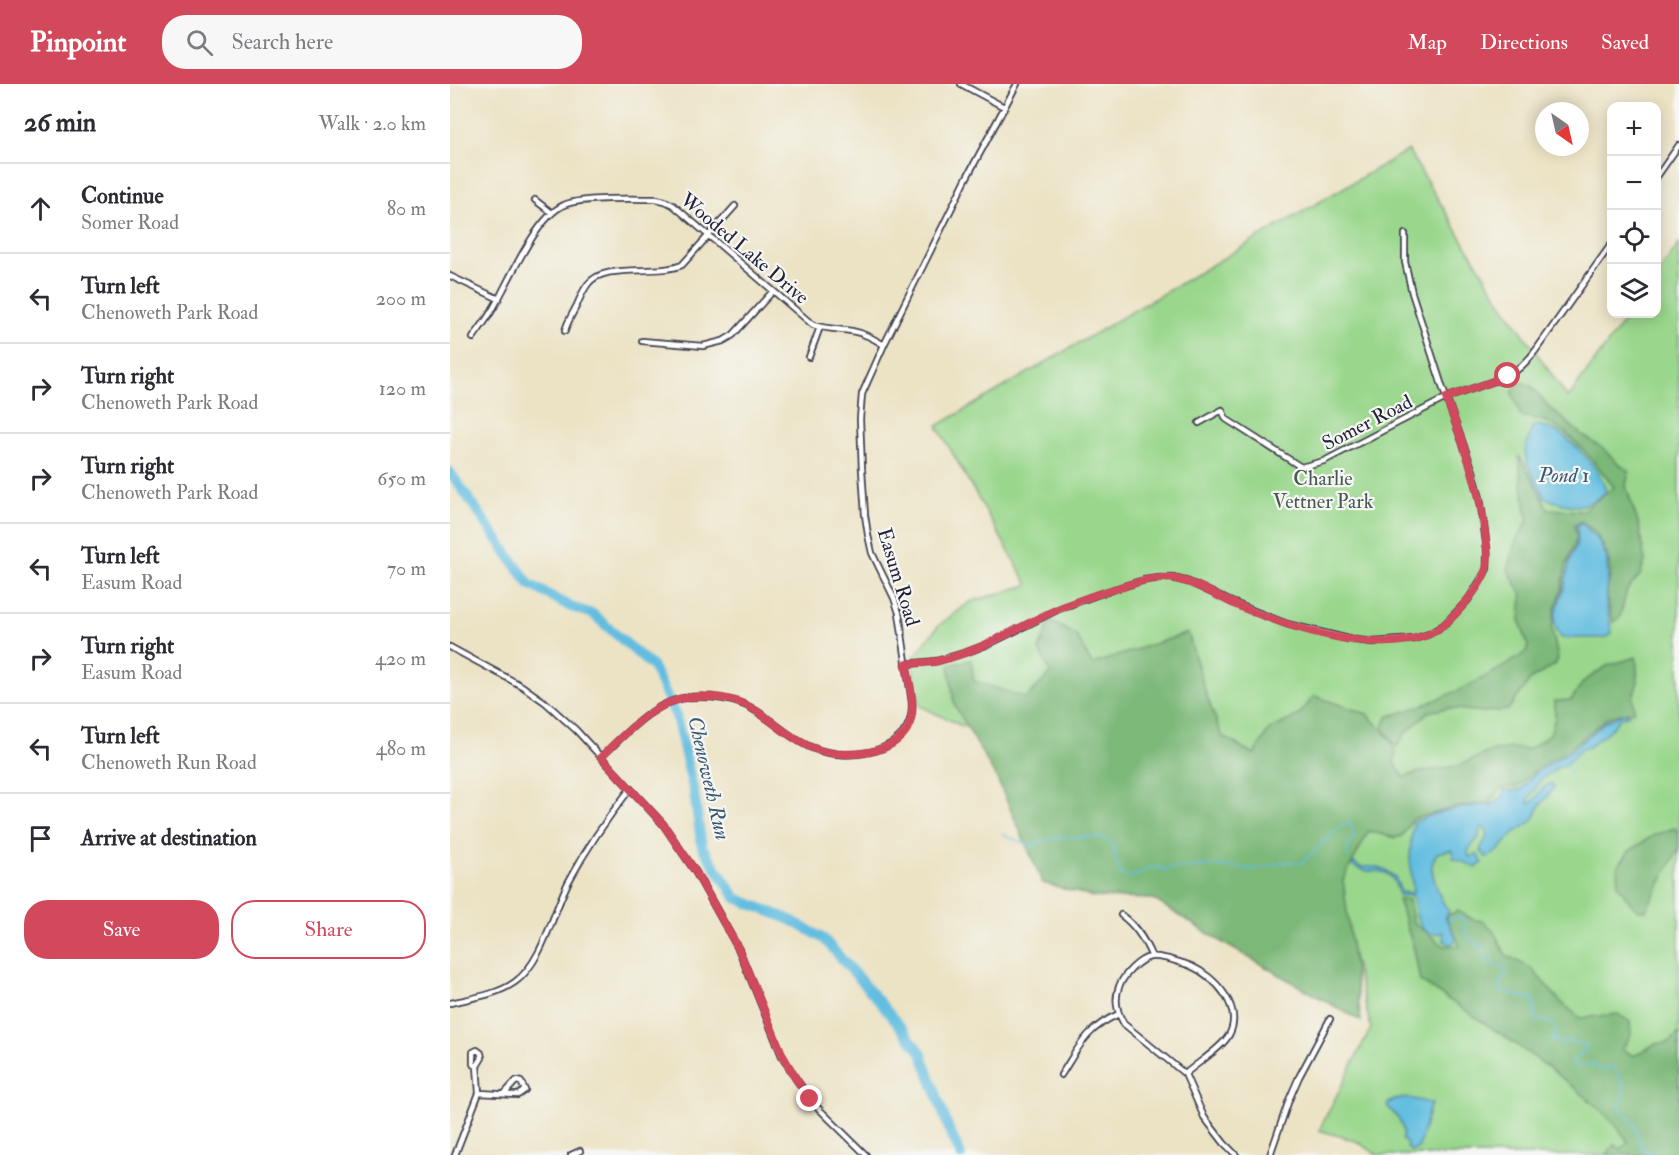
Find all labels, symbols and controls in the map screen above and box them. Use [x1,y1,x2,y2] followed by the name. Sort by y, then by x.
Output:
[162,15,582,69] search box
[30,25,126,60] text: Pinpoint
[183,26,216,59] icon: search
[231,28,333,56] text: Search here
[1407,29,1447,56] text: Map
[1480,29,1568,56] text: Directions
[1601,29,1649,56] text: Saved
[1535,102,1589,156] north arrow
[1607,102,1661,318] map controls
[1607,102,1661,156] button: +
[24,107,96,139] text: 26 min
[319,111,426,136] text: Walk · 2.0 km
[1607,156,1661,210] button: −
[81,182,164,210] text: Continue
[674,187,814,310] street label: Wooded Lake Drive
[24,192,57,225] icon: ahead
[387,196,426,221] text: 80 m
[81,210,179,235] text: Somer Road
[1607,210,1661,264] button: locate
[1607,264,1661,318] button: layers
[81,272,160,300] text: Turn left
[24,282,57,315] icon: left
[376,286,426,311] text: 200 m
[81,300,258,325] text: Chenoweth Park Road
[81,362,174,390] text: Turn right
[1494,362,1520,388] route start
[24,372,57,405] icon: right
[379,376,426,401] text: 120 m
[1318,389,1417,456] street label: Somer Road
[81,390,258,415] text: Chenoweth Park Road
[81,452,174,480] text: Turn right
[24,462,57,495] icon: right
[1537,462,1590,489] water label: Pond 1
[377,466,426,491] text: 650 m
[1273,466,1374,514] park label: Charlie Vettner Park
[81,480,258,505] text: Chenoweth Park Road
[872,525,925,629] street label: Easum Road
[81,542,160,570] text: Turn left
[24,552,57,585] icon: left
[387,556,426,581] text: 70 m
[81,570,182,595] text: Easum Road
[81,632,174,660] text: Turn right
[24,642,57,675] icon: right
[375,646,426,671] text: 420 m
[81,660,182,685] text: Easum Road
[681,714,736,843] water label: Chenoweth Run
[81,722,160,750] text: Turn left
[24,732,57,765] icon: left
[376,736,426,761] text: 480 m
[81,750,257,775] text: Chenoweth Run Road
[24,822,57,855] icon: arrive
[81,824,257,852] text: Arrive at destination
[24,900,219,959] button: Save
[231,900,426,959] button: Share
[796,1085,822,1111] route end

